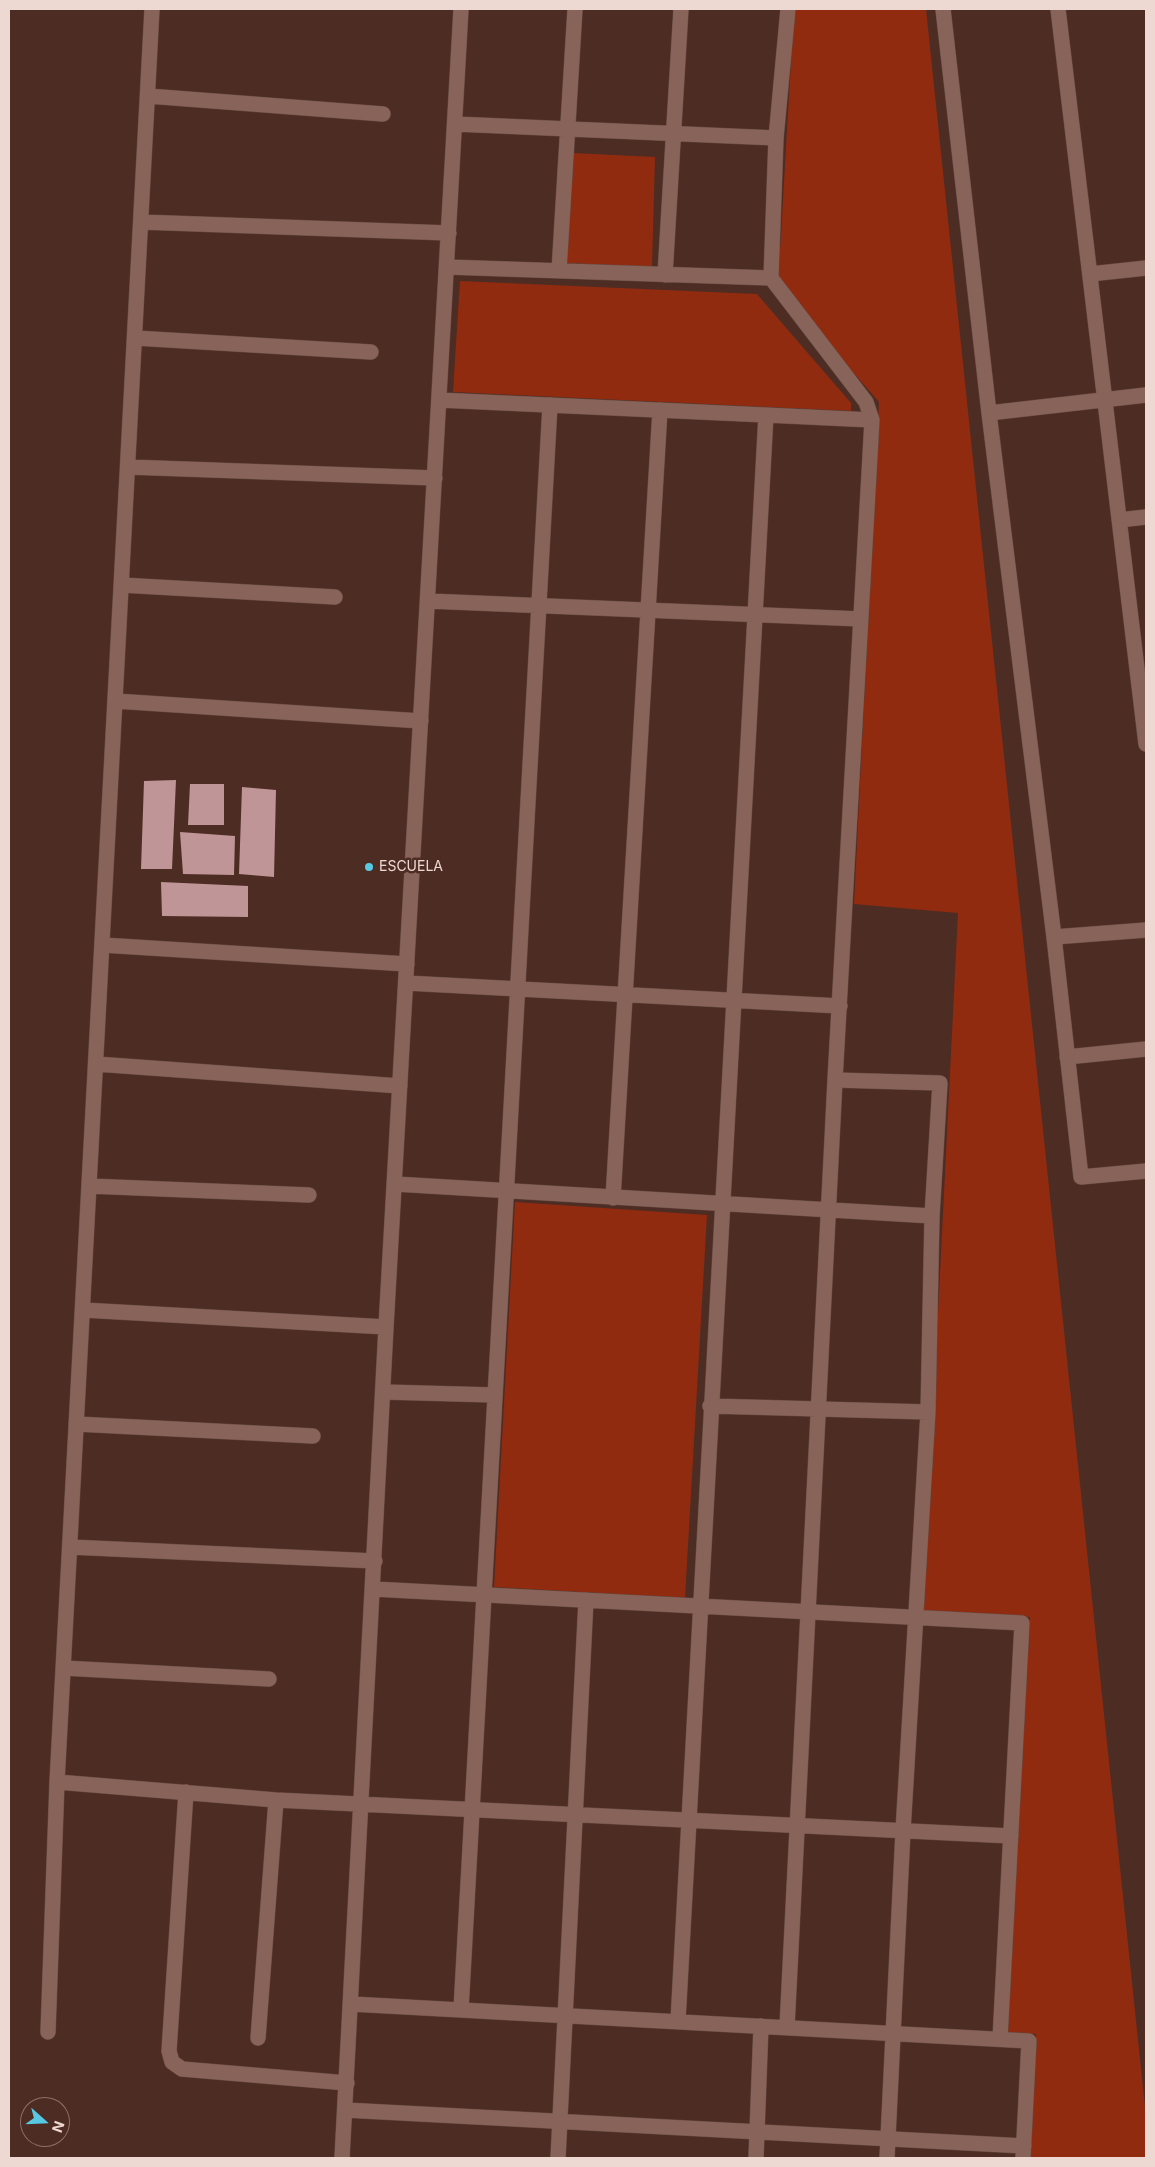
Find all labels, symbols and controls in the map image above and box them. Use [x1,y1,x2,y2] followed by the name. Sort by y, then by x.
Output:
[379,859,443,875] place label: ESCUELA
[363,861,375,873] marker: ESCUELA
[20,2097,70,2147] north arrow
[49,2119,68,2135] text: N

